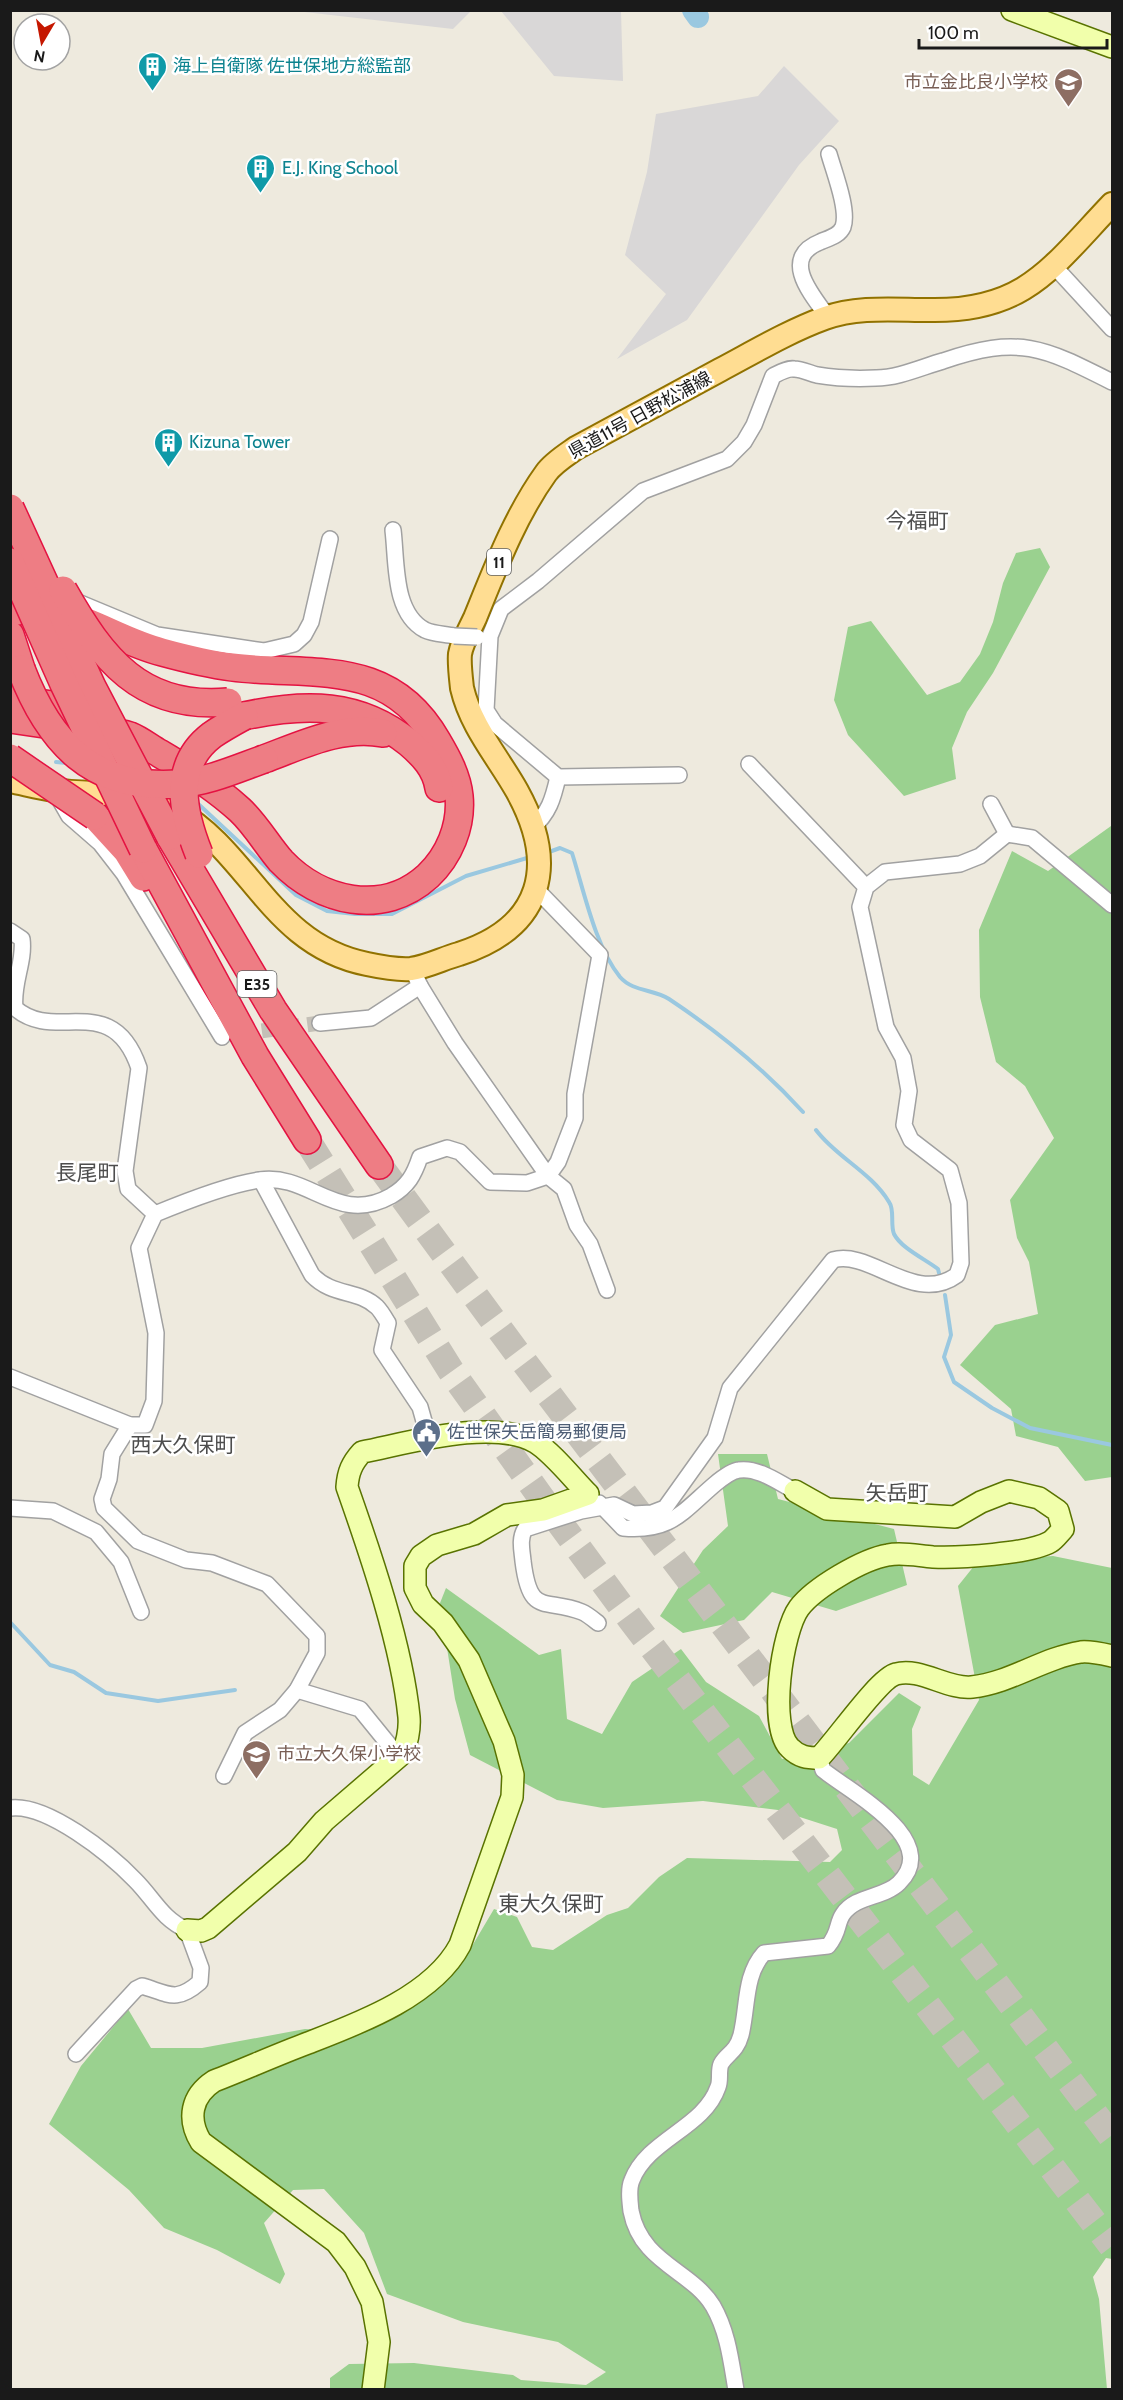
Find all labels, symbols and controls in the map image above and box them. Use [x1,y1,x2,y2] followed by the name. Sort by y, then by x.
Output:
[12,12,72,72] north arrow
[919,12,1106,50] scale bar
[928,22,979,44] text: 100 m
[32,46,47,67] text: N
[136,50,168,92] building icon: 海上自衛隊 佐世保地方総監部
[173,55,411,77] place label: 海上自衛隊 佐世保地方総監部
[1053,66,1085,108] school or university icon: 市立金比良小学校
[904,71,1048,93] place label: 市立金比良小学校
[245,152,277,194] building icon: E.J. King School
[282,157,399,179] place label: E.J. King School
[565,367,715,463] street label: 県道11号 日野松浦線
[152,426,184,468] building icon: Kizuna Tower
[189,431,290,453] place label: Kizuna Tower
[886,508,949,533] district label: 今福町
[487,549,511,575] road number: 11
[238,971,276,997] road number: E35
[56,1160,119,1185] district label: 長尾町
[410,1416,442,1458] public building icon: 佐世保矢岳簡易郵便局
[447,1421,627,1443] place label: 佐世保矢岳簡易郵便局
[131,1432,236,1457] district label: 西大久保町
[866,1480,929,1505] district label: 矢岳町
[240,1738,272,1780] school or university icon: 市立大久保小学校
[277,1743,421,1765] place label: 市立大久保小学校
[499,1891,604,1916] district label: 東大久保町

